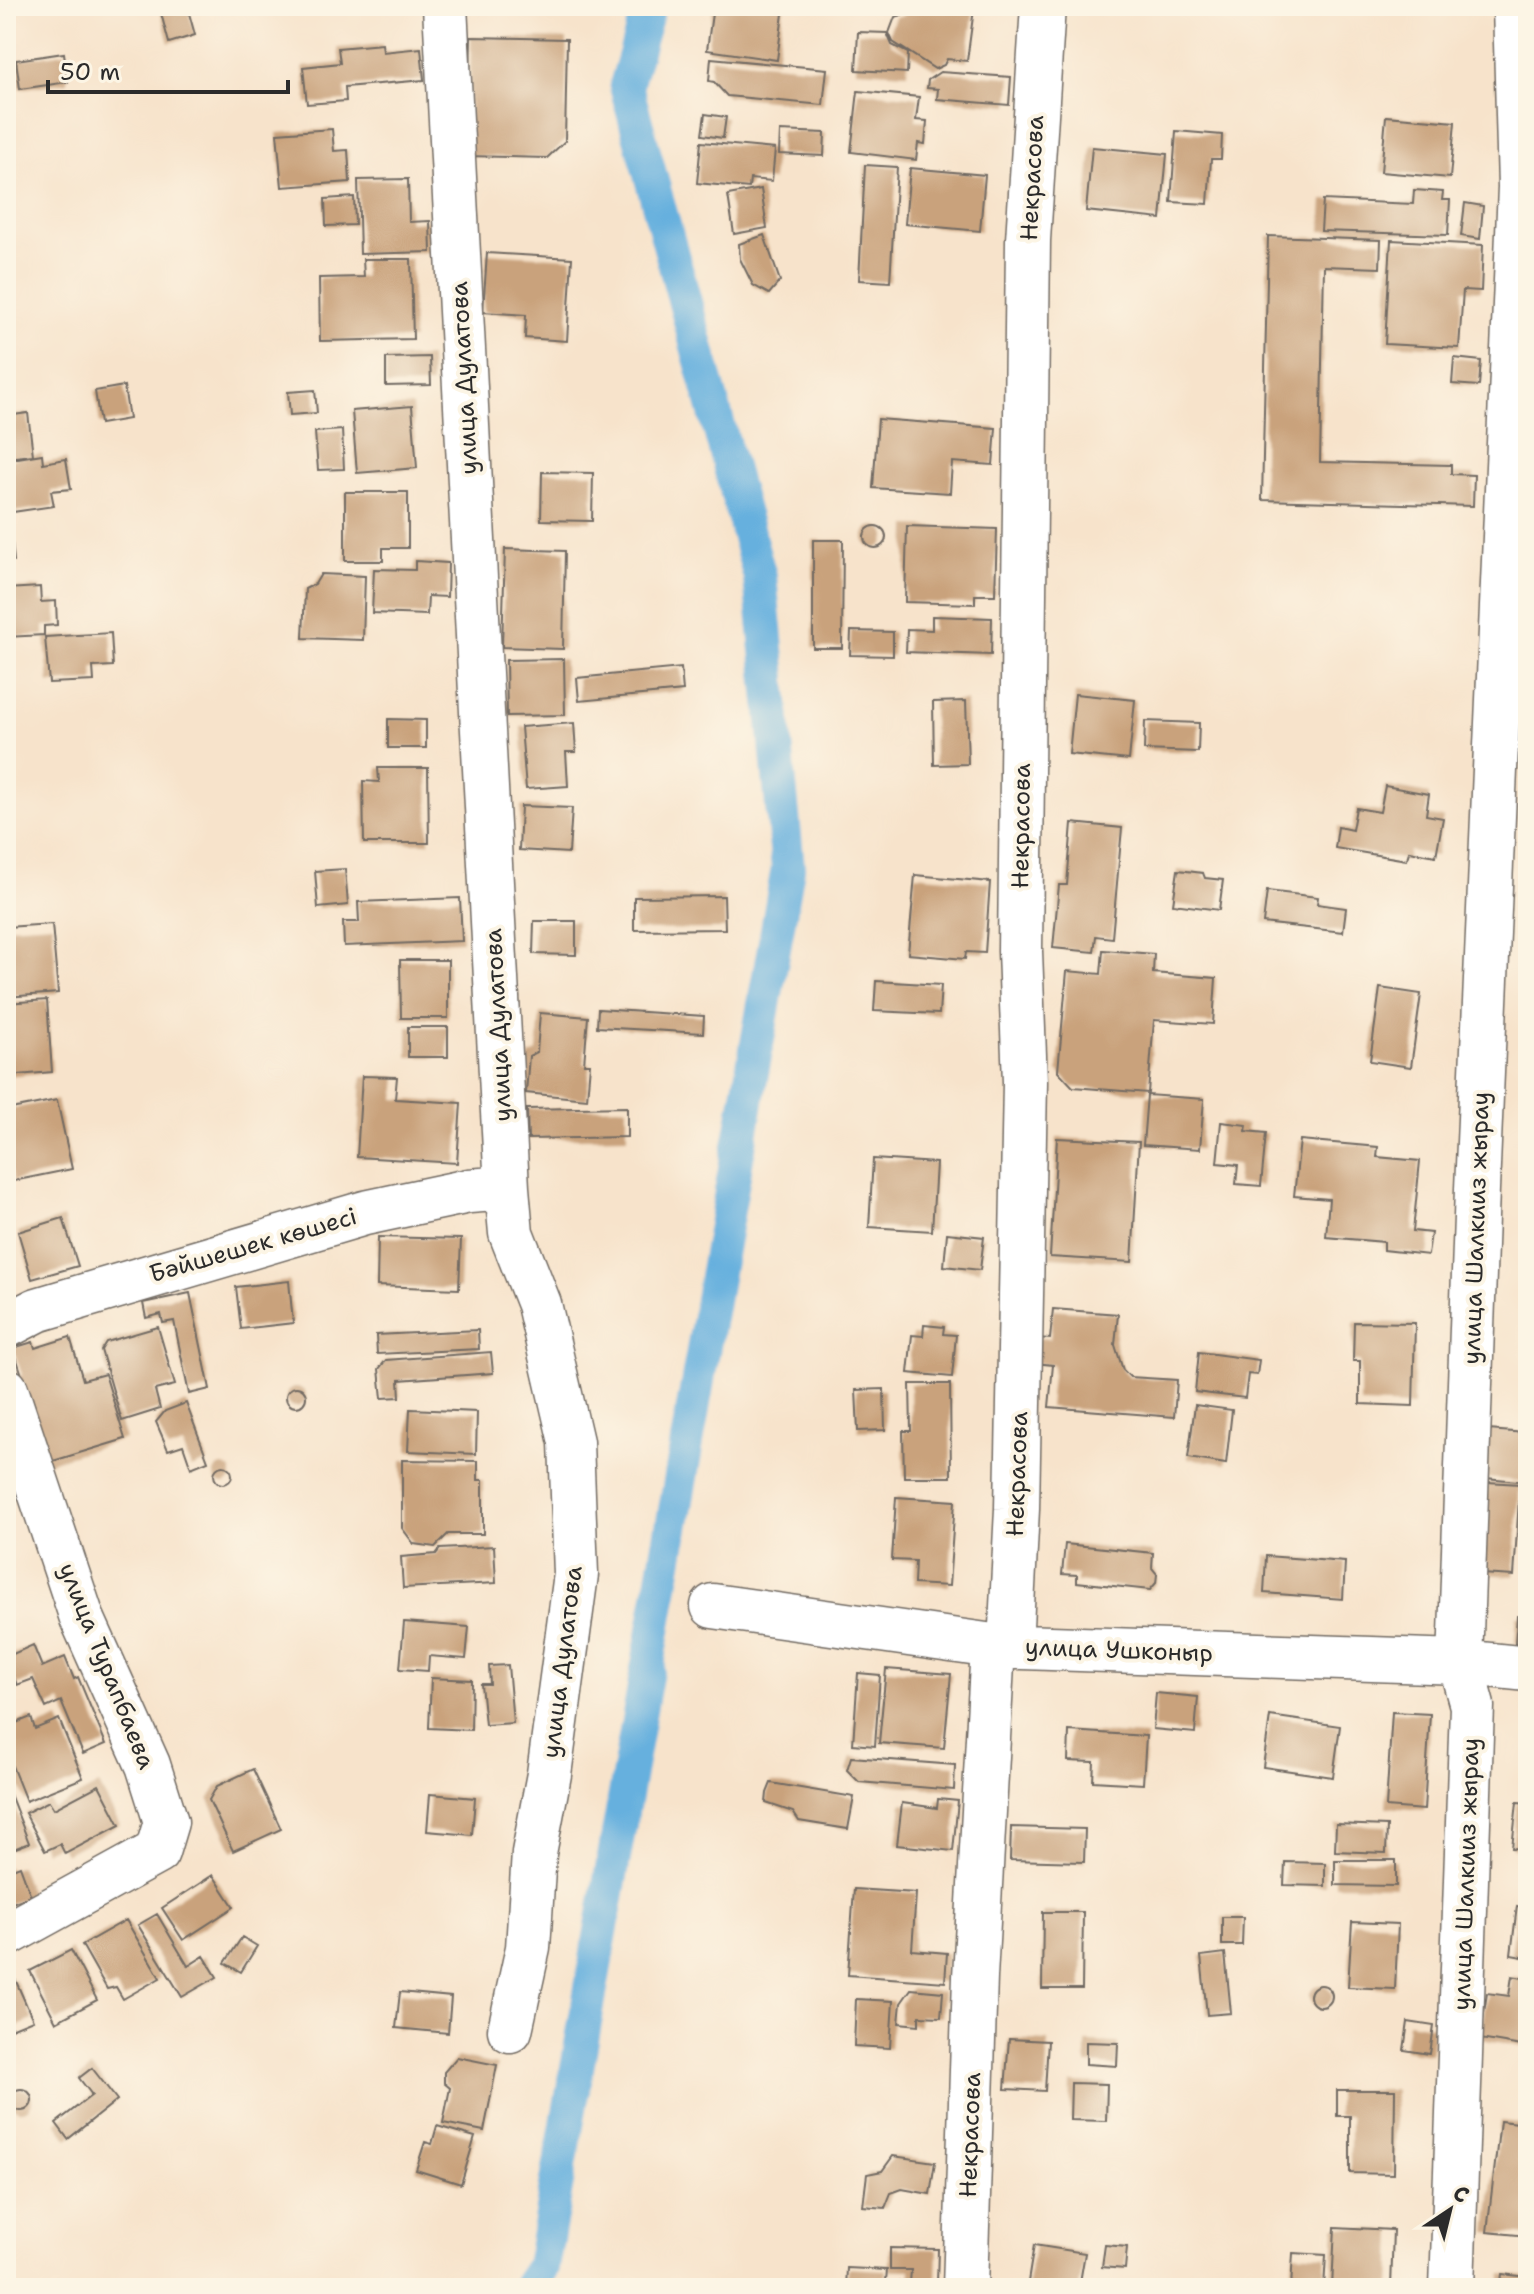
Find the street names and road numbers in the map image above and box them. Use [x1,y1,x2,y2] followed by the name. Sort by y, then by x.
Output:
[1013,114,1051,242] street label: Некрасова
[443,281,485,475] street label: улица Дулатова
[1004,763,1038,889] street label: Некрасова
[477,928,519,1122] street label: улица Дулатова
[1455,1091,1497,1365] street label: улица Шалкииз жырау
[146,1200,360,1290] street label: Бәйшешек көшесі
[999,1411,1035,1537] street label: Некрасова
[51,1558,163,1774] street label: улица Турапбаева
[534,1564,590,1760] street label: улица Дулатова
[1025,1631,1213,1669] street label: улица Ушконыр
[1445,1737,1487,2011] street label: улица Шалкииз жырау
[952,2072,988,2198] street label: Некрасова

